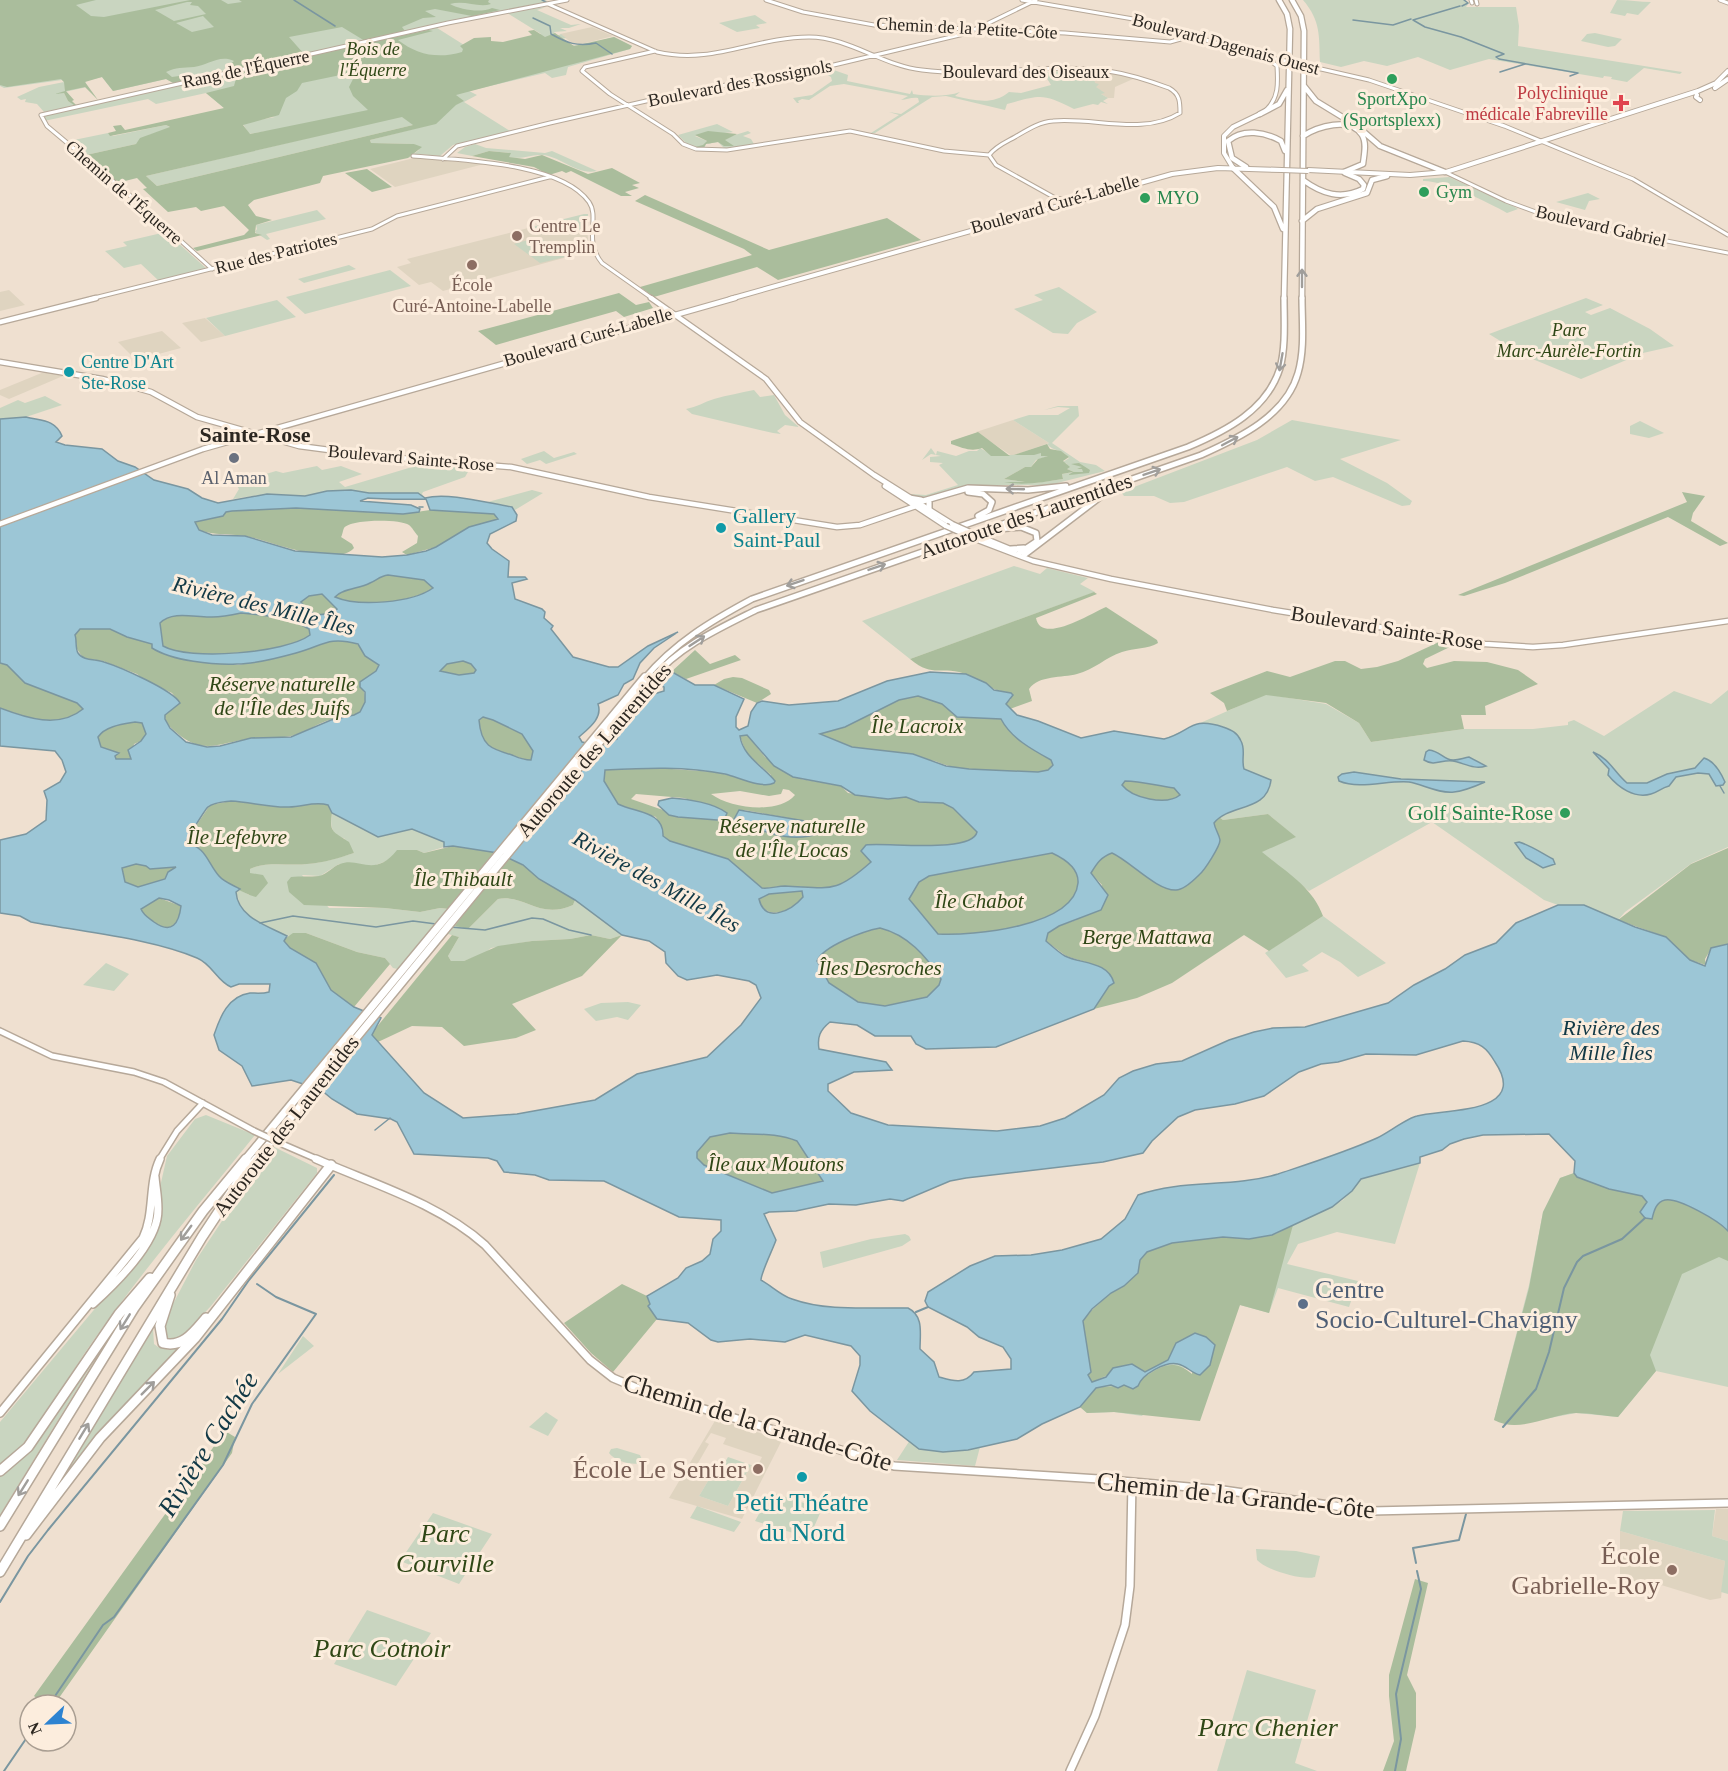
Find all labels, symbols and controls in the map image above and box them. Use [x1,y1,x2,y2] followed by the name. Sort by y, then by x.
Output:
[1130,9,1322,79] street label: Boulevard Dagenais Ouest
[876,13,1058,43] street label: Chemin de la Petite-Côte
[339,39,407,80] park label: Bois de l'Équerre
[181,45,311,92] street label: Rang de l'Équerre
[646,55,834,111] street label: Boulevard des Rossignols
[943,62,1109,82] street label: Boulevard des Oiseaux
[1385,72,1399,86] marker: SportXpo (Sportsplexx)
[1466,83,1608,124] place label: Polyclinique médicale Fabreville
[1343,89,1441,131] place label: SportXpo (Sportsplexx)
[1612,94,1630,112] marker: Polyclinique médicale Fabreville
[62,135,187,248] street label: Chemin de l'Équerre
[968,170,1142,238] street label: Boulevard Curé-Labelle
[1436,182,1472,202] place label: Gym
[1417,185,1431,199] marker: Gym
[1157,188,1199,208] place label: MYO
[1138,191,1152,205] marker: MYO
[1534,201,1668,251] street label: Boulevard Gabriel
[529,216,600,257] place label: Centre Le Tremplin
[213,228,339,278] street label: Rue des Patriotes
[510,229,524,243] marker: Centre Le Tremplin
[465,258,479,272] marker: École Curé-Antoine-Labelle
[1296,268,1308,288] one-way arrow
[393,274,551,316] place label: École Curé-Antoine-Labelle
[501,303,675,371] street label: Boulevard Curé-Labelle
[1496,320,1641,361] park label: Parc Marc-Aurèle-Fortin
[81,352,174,393] place label: Centre D'Art Ste-Rose
[1275,352,1286,372] one-way arrow
[62,365,76,379] marker: Centre D'Art Ste-Rose
[199,422,311,447] district label: Sainte-Rose
[1221,435,1239,447] one-way arrow
[327,441,495,475] street label: Boulevard Sainte-Rose
[227,451,241,465] marker: Al Aman
[1142,466,1161,477] one-way arrow
[201,468,267,488] place label: Al Aman
[917,468,1135,564] street label: Autoroute des Laurentides
[1006,484,1026,495] one-way arrow
[733,504,821,552] place label: Gallery Saint-Paul
[714,521,728,535] marker: Gallery Saint-Paul
[867,561,886,572] one-way arrow
[169,571,357,640] water label: Rivière des Mille Îles
[786,578,805,589] one-way arrow
[1289,601,1485,655] street label: Boulevard Sainte-Rose
[688,635,705,647] one-way arrow
[512,658,676,842] street label: Autoroute des Laurentides
[208,672,355,720] park label: Réserve naturelle de l'Île des Juifs
[870,714,964,738] park label: Île Lacroix
[1408,801,1553,825] place label: Golf Sainte-Rose
[1558,806,1572,820] marker: Golf Sainte-Rose
[718,814,865,862] park label: Réserve naturelle de l'Île Locas
[186,825,287,849] park label: Île Lefebvre
[568,825,744,938] water label: Rivière des Mille Îles
[413,867,513,891] park label: Île Thibault
[933,889,1025,913] park label: Île Chabot
[1082,925,1212,949] park label: Berge Mattawa
[817,956,942,980] park label: Îles Desroches
[1561,1015,1660,1065] water label: Rivière des Mille Îles
[208,1031,364,1221] street label: Autoroute des Laurentides
[707,1152,844,1176] park label: Île aux Moutons
[180,1225,193,1241] one-way arrow
[1315,1275,1578,1334] place label: Centre Socio-Culturel-Chavigny
[1296,1297,1310,1311] marker: Centre Socio-Culturel-Chavigny
[119,1313,131,1330] one-way arrow
[151,1366,264,1523] water label: Rivière Cachée
[620,1368,896,1477] street label: Chemin de la Grande-Côte
[140,1381,155,1396] one-way arrow
[79,1423,91,1440] one-way arrow
[573,1455,746,1484] place label: École Le Sentier
[751,1462,765,1476] marker: École Le Sentier
[1095,1466,1376,1525] street label: Chemin de la Grande-Côte
[795,1470,809,1484] marker: Petit Théatre du Nord
[17,1479,29,1496] one-way arrow
[735,1488,869,1547] place label: Petit Théatre du Nord
[396,1519,494,1578] park label: Parc Courville
[1511,1541,1660,1600] place label: École Gabrielle-Roy
[1665,1563,1679,1577] marker: École Gabrielle-Roy
[313,1634,451,1663] park label: Parc Cotnoir
[18,1693,78,1753] north arrow
[1197,1713,1339,1742] park label: Parc Chenier
[24,1720,45,1737] text: N

